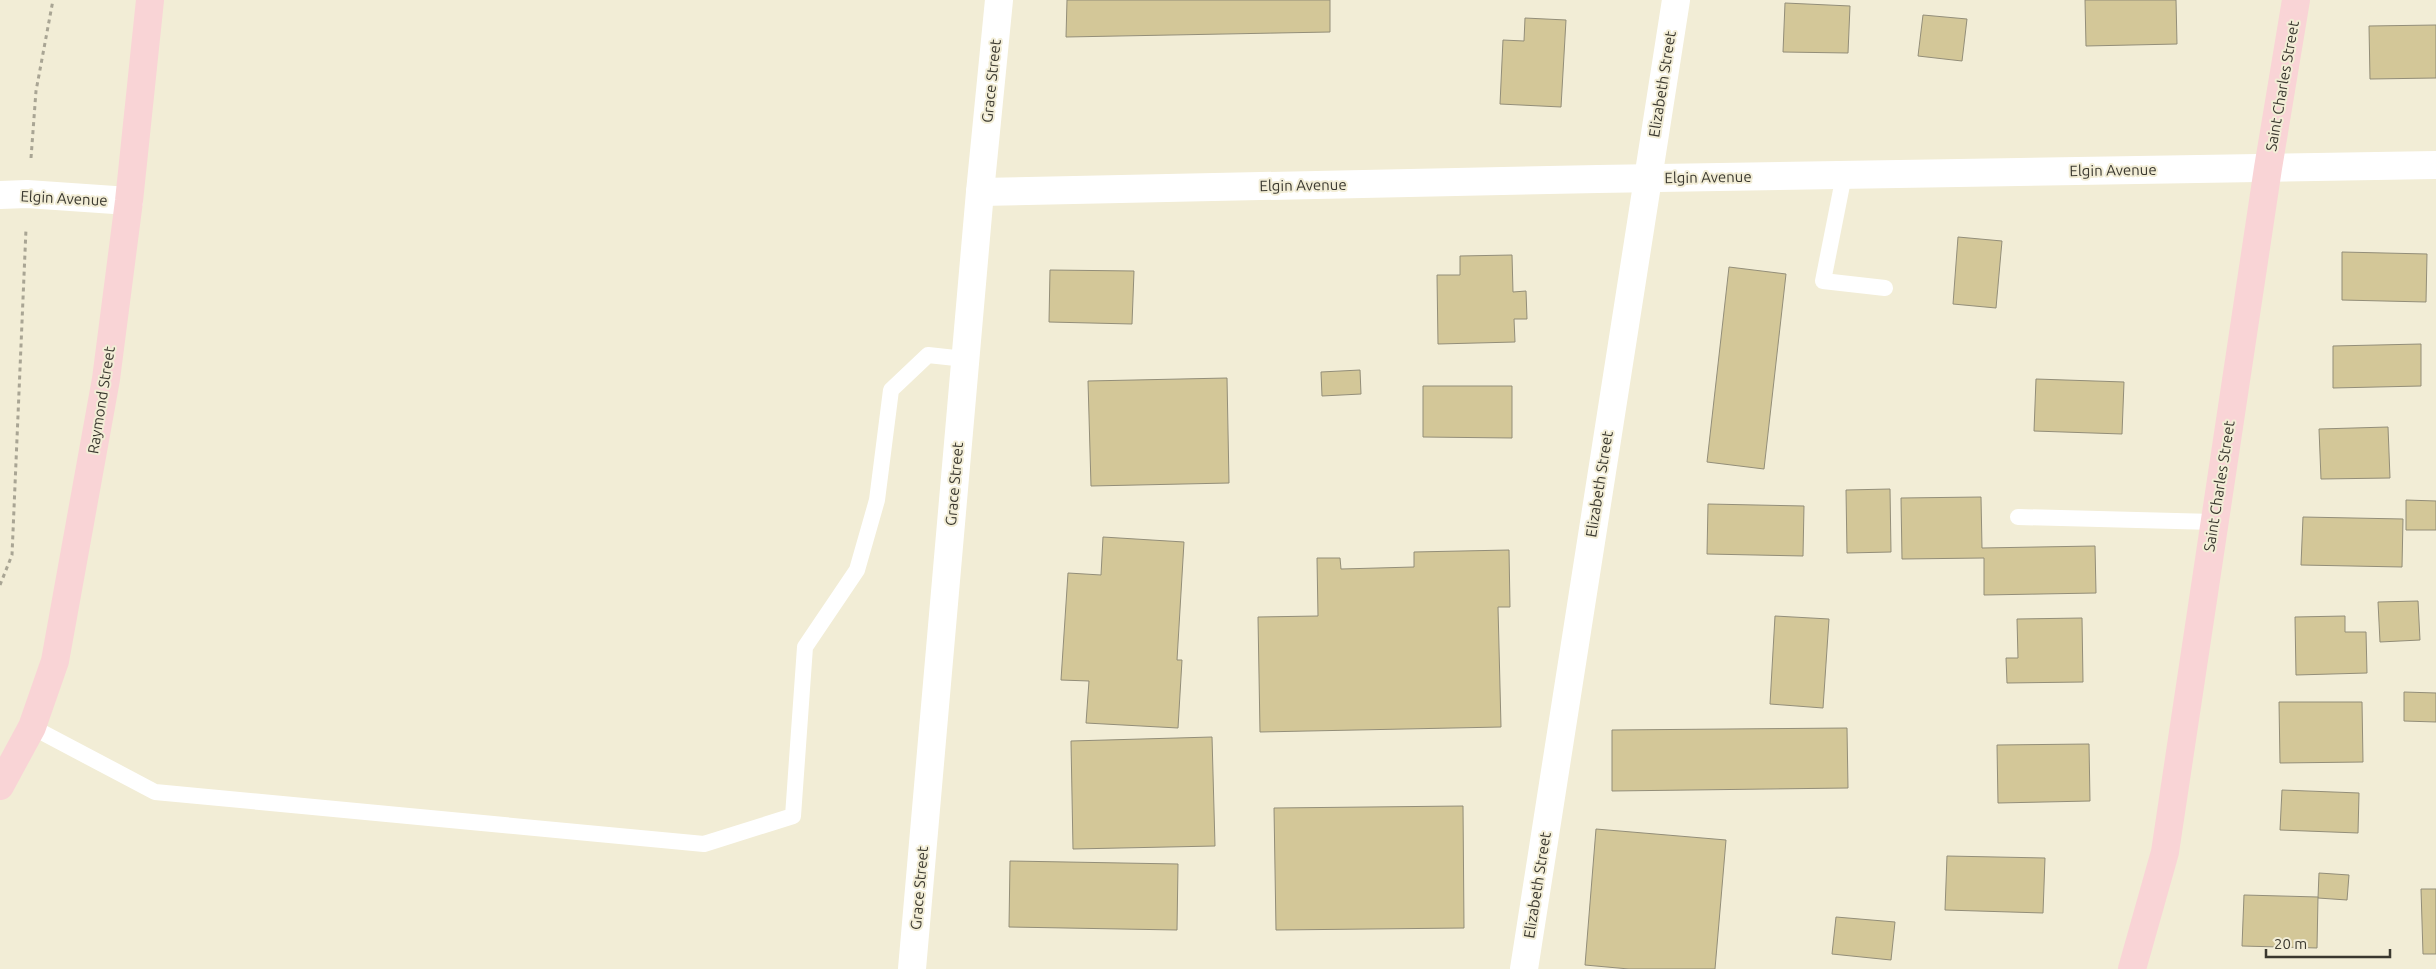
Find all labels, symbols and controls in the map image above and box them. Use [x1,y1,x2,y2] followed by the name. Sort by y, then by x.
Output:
[2262,19,2302,153] street label: Saint Charles Street
[1645,30,1679,138] street label: Elizabeth Street
[978,38,1004,124] street label: Grace Street
[2069,161,2157,179] street label: Elgin Avenue
[1664,168,1752,186] street label: Elgin Avenue
[1259,176,1347,194] street label: Elgin Avenue
[20,187,108,209] street label: Elgin Avenue
[84,345,118,455] street label: Raymond Street
[2200,419,2238,553] street label: Saint Charles Street
[1582,430,1616,538] street label: Elizabeth Street
[942,441,966,527] street label: Grace Street
[1520,831,1554,939] street label: Elizabeth Street
[907,845,931,931] street label: Grace Street
[2266,926,2390,958] scale bar
[2274,935,2307,952] text: 20 m

